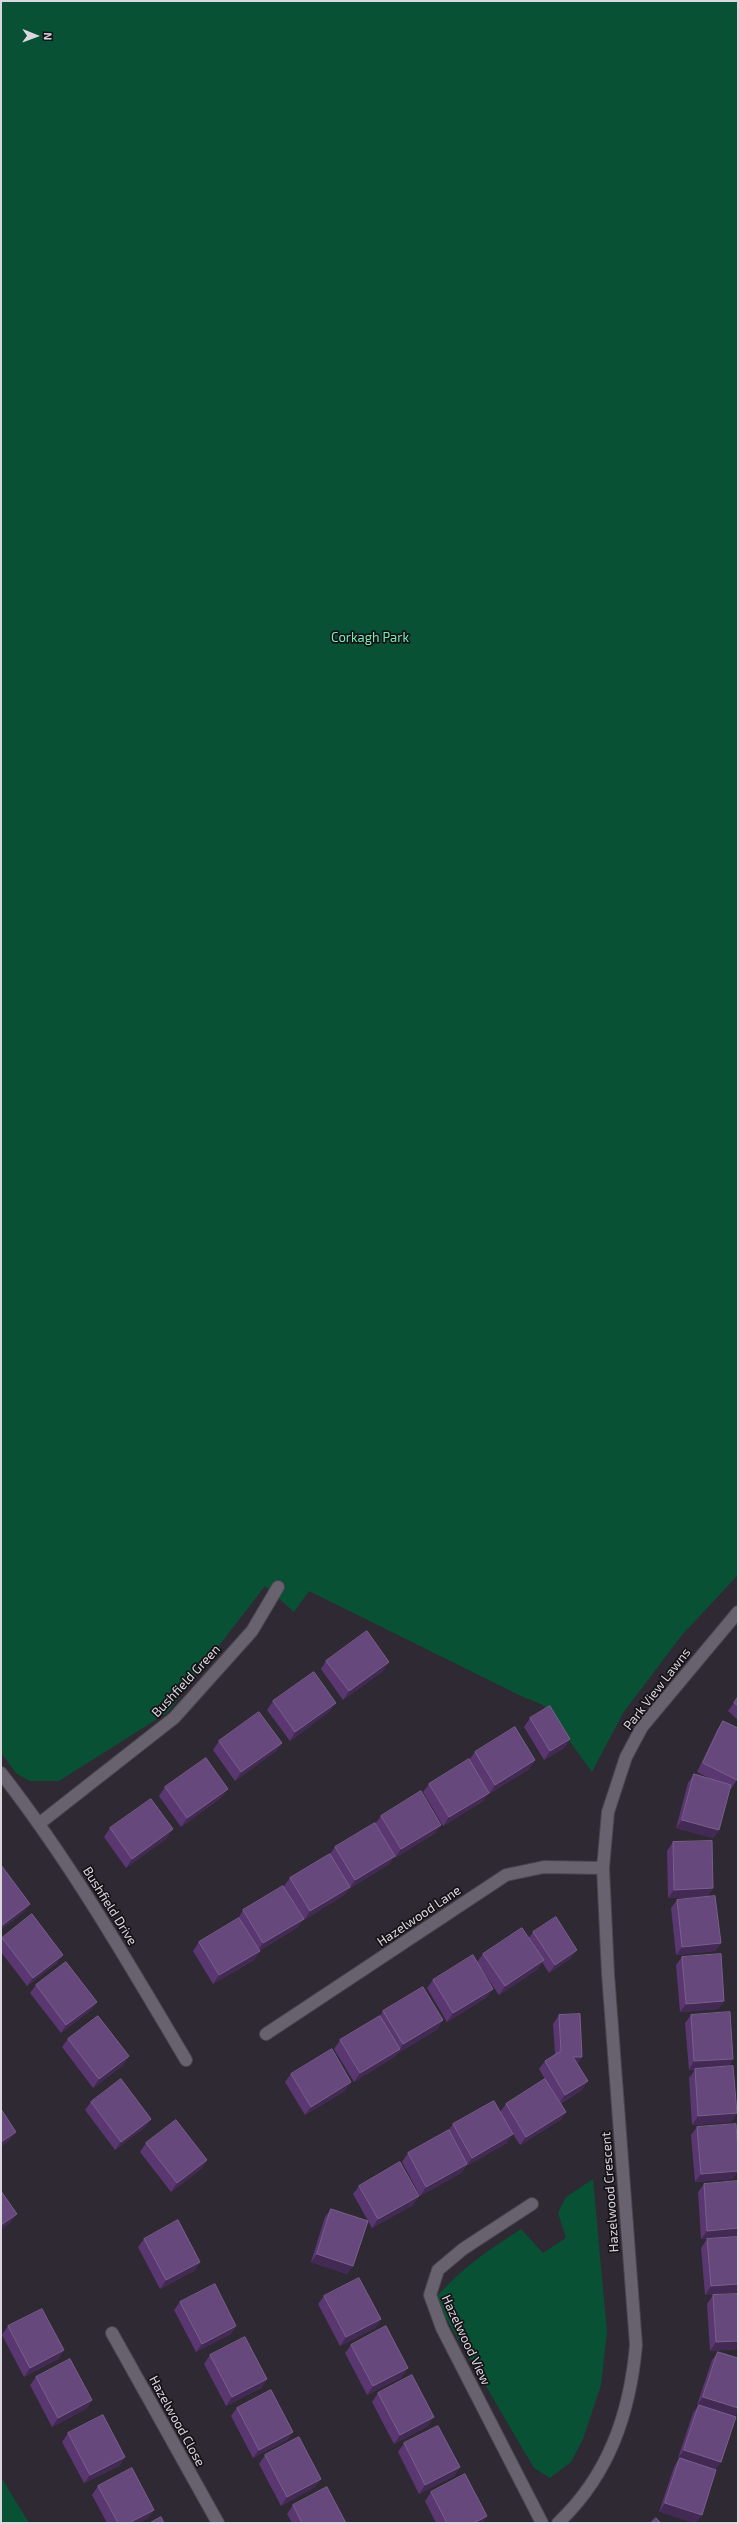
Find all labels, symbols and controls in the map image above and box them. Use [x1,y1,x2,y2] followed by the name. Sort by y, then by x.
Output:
[16,16,56,56] north arrow
[42,32,55,40] text: N
[331,630,409,646] park label: Corkagh Park
[148,1642,224,1720] street label: Bushfield Green
[620,1645,694,1733] street label: Park View Lawns
[80,1864,140,1948] street label: Bushfield Drive
[374,1882,464,1950] street label: Hazelwood Lane
[598,2131,622,2253] street label: Hazelwood Crescent
[438,2292,494,2388] street label: Hazelwood View
[146,2373,208,2469] street label: Hazelwood Close

